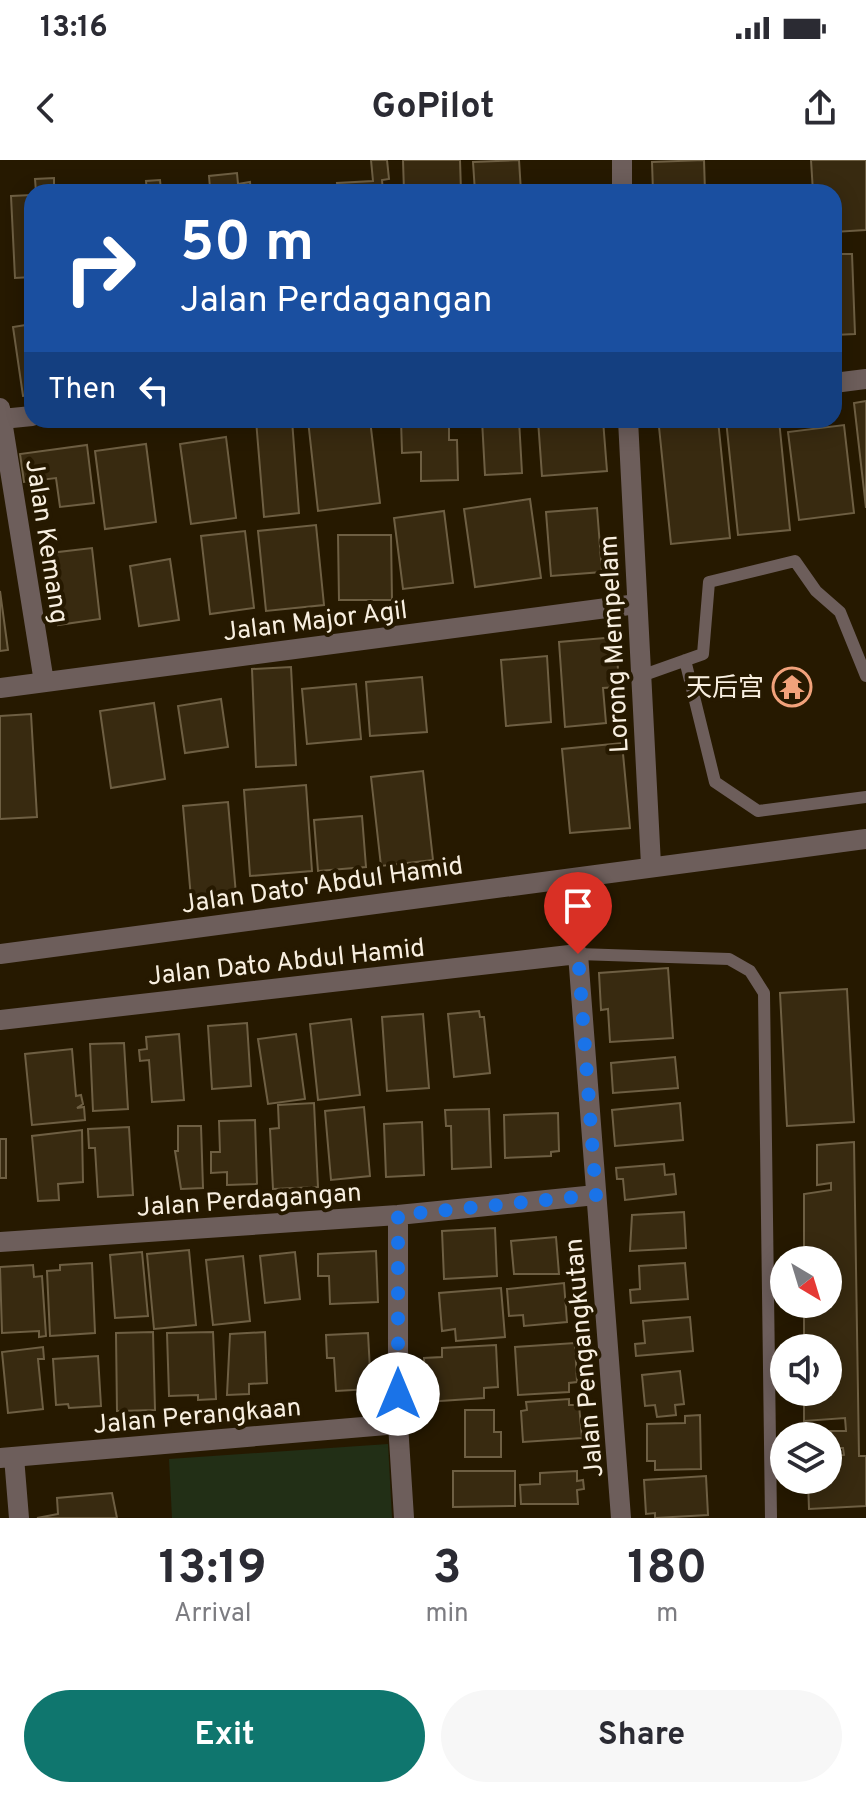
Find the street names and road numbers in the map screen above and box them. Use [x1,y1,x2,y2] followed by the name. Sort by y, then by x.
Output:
[16,457,75,626] street label: Jalan Kemang
[593,534,638,754] street label: Lorong Mempelam
[221,595,409,650] street label: Jalan Major Agil
[179,850,465,923] street label: Jalan Dato' Abdul Hamid
[146,933,427,994] street label: Jalan Dato Abdul Hamid
[135,1177,363,1226] street label: Jalan Perdagangan
[559,1237,612,1479] street label: Jalan Pengangkutan
[92,1392,303,1443] street label: Jalan Perangkaan

